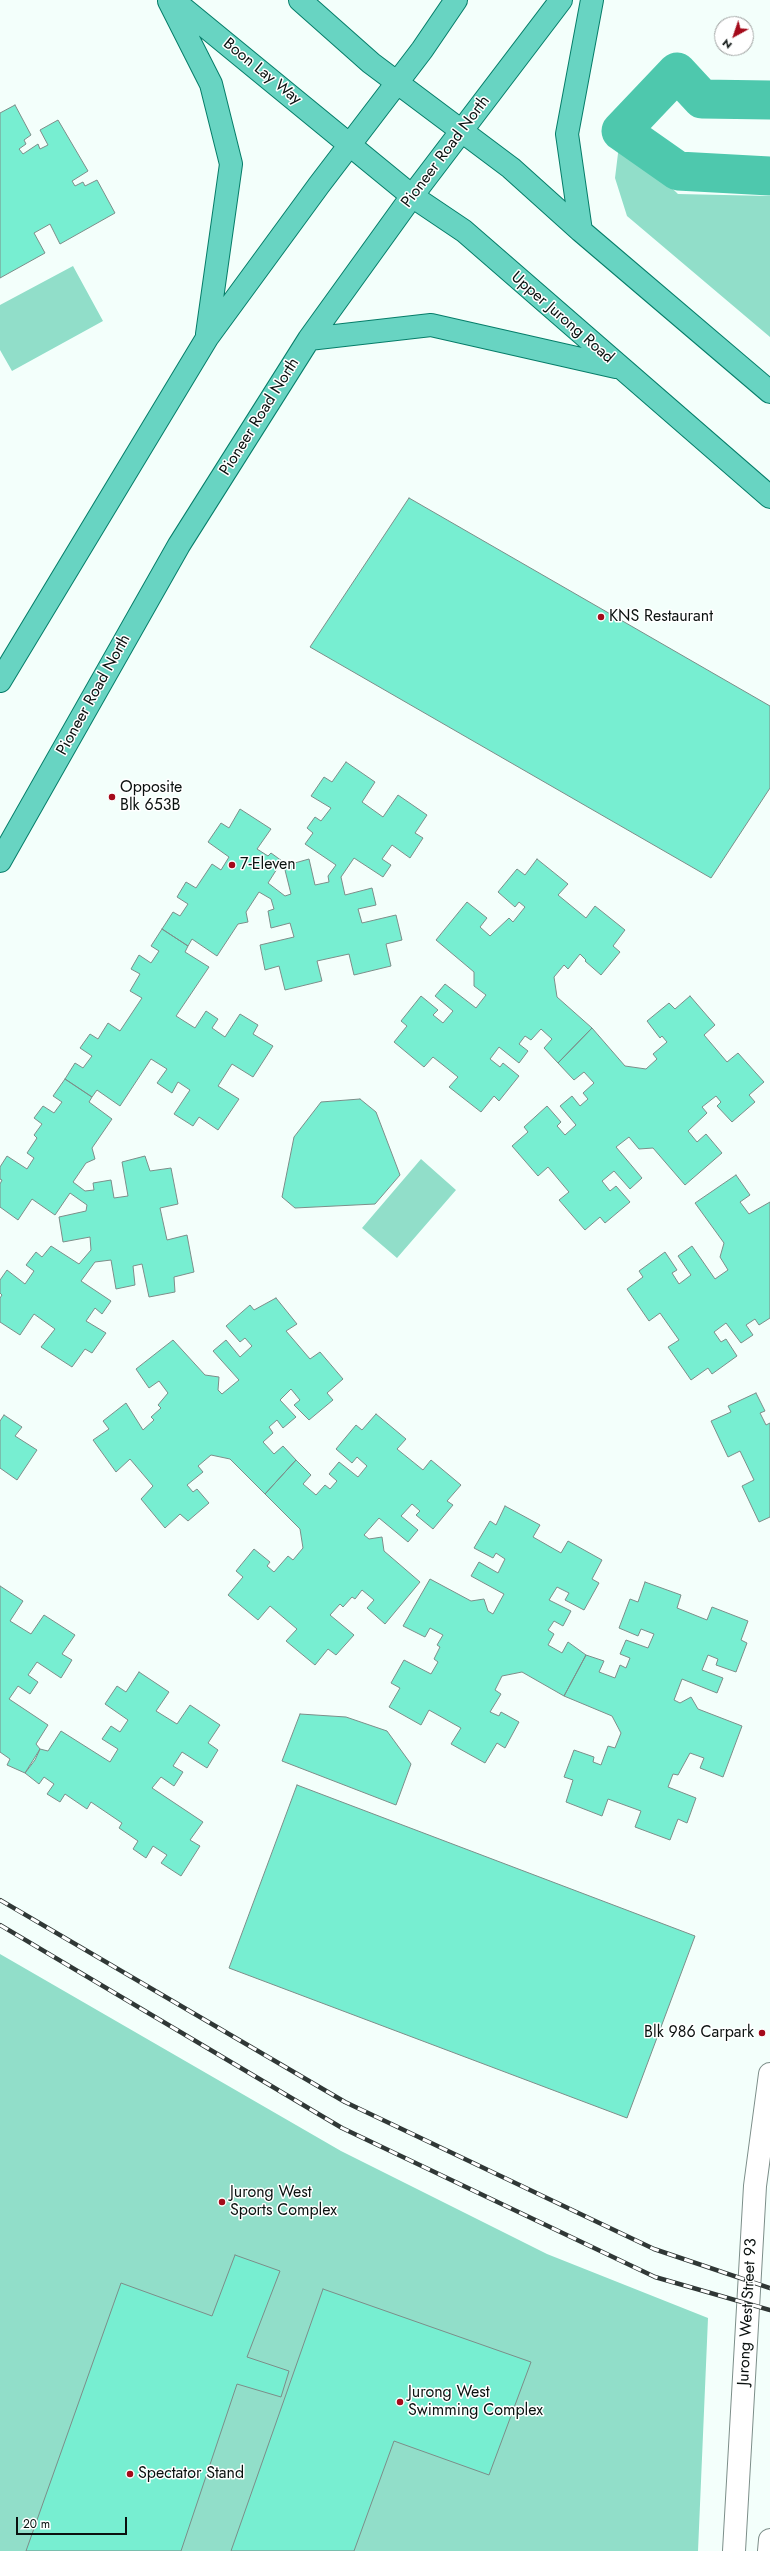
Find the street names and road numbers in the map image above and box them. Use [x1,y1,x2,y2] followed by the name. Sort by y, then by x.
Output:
[219,35,305,109] street label: Boon Lay Way
[398,92,494,212] street label: Pioneer Road North
[507,268,617,368] street label: Upper Jurong Road
[216,355,304,479] street label: Pioneer Road North
[53,631,135,759] street label: Pioneer Road North
[735,2238,761,2386] street label: Jurong West Street 93

